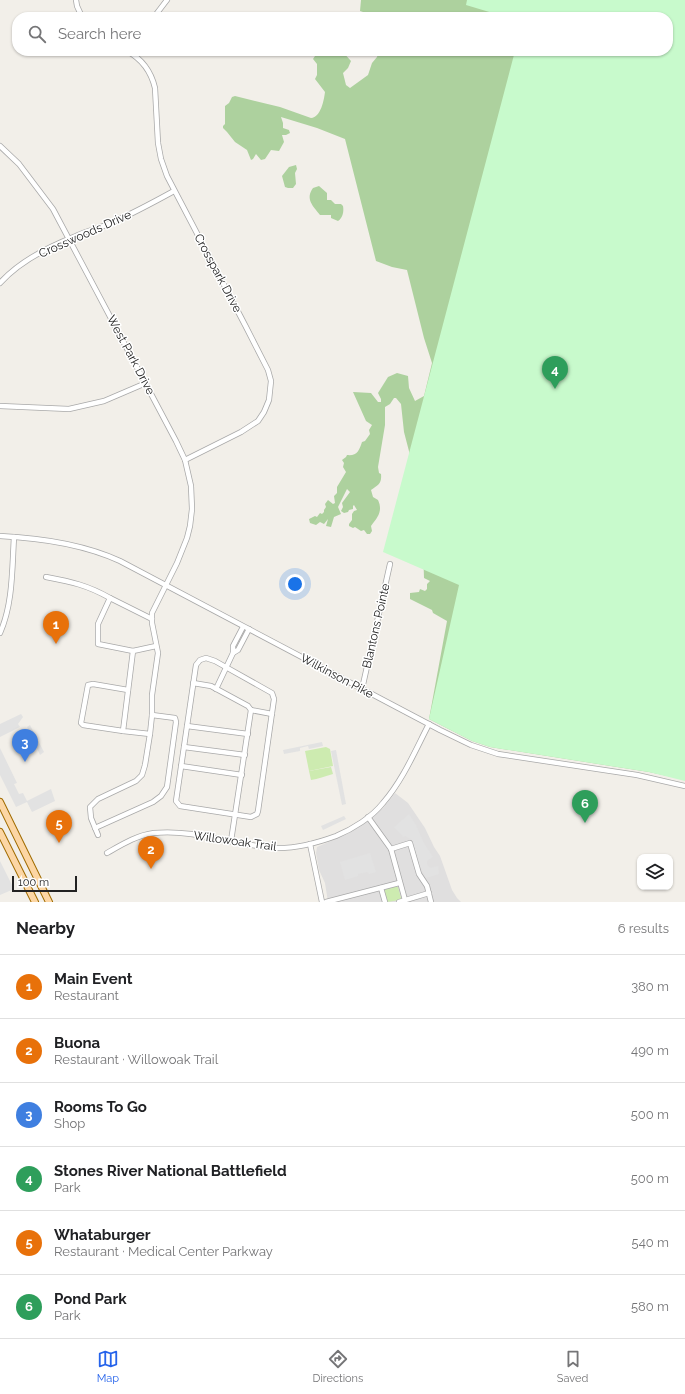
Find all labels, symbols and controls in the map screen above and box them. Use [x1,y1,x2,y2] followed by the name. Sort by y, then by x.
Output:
[12,12,673,56] search box
[26,23,48,45] icon: search
[58,25,141,43] text: Search here
[37,207,133,261] street label: Crosswoods Drive
[191,231,245,315] street label: Crosspark Drive
[104,313,158,397] street label: West Park Drive
[542,356,568,389] pin: 4
[285,574,305,594] your location
[359,582,393,670] street label: Blantons Pointe
[43,611,69,644] pin: 1
[298,651,376,701] street label: Wilkinson Pike
[12,729,38,762] pin: 3
[572,790,598,823] pin: 6
[46,810,72,843] pin: 5
[193,828,278,854] street label: Willowoak Trail
[138,836,164,869] pin: 2
[637,854,673,890] map controls
[637,854,673,890] button: layers
[12,874,77,893] scale bar
[18,876,49,889] text: 100 m
[16,918,75,938] text: Nearby
[618,921,669,936] text: 6 results
[54,970,133,988] text: Main Event
[26,979,32,994] text: 1
[631,979,669,994] text: 380 m
[54,988,119,1003] text: Restaurant
[54,1034,100,1052] text: Buona
[25,1043,33,1058] text: 2
[631,1043,669,1058] text: 490 m
[54,1052,218,1067] text: Restaurant · Willowoak Trail
[54,1098,147,1116] text: Rooms To Go
[25,1107,33,1122] text: 3
[631,1107,669,1122] text: 500 m
[54,1116,85,1131] text: Shop
[54,1162,287,1180] text: Stones River National Battlefield
[25,1171,33,1186] text: 4
[631,1171,669,1186] text: 500 m
[54,1180,81,1195] text: Park
[54,1226,151,1244] text: Whataburger
[25,1235,33,1250] text: 5
[632,1235,669,1250] text: 540 m
[54,1244,273,1259] text: Restaurant · Medical Center Parkway
[54,1290,127,1308] text: Pond Park
[25,1299,33,1314] text: 6
[631,1299,669,1314] text: 580 m
[54,1308,81,1323] text: Park
[97,1348,119,1385] tab: Map
[313,1348,363,1385] tab: Directions
[557,1348,588,1385] tab: Saved

